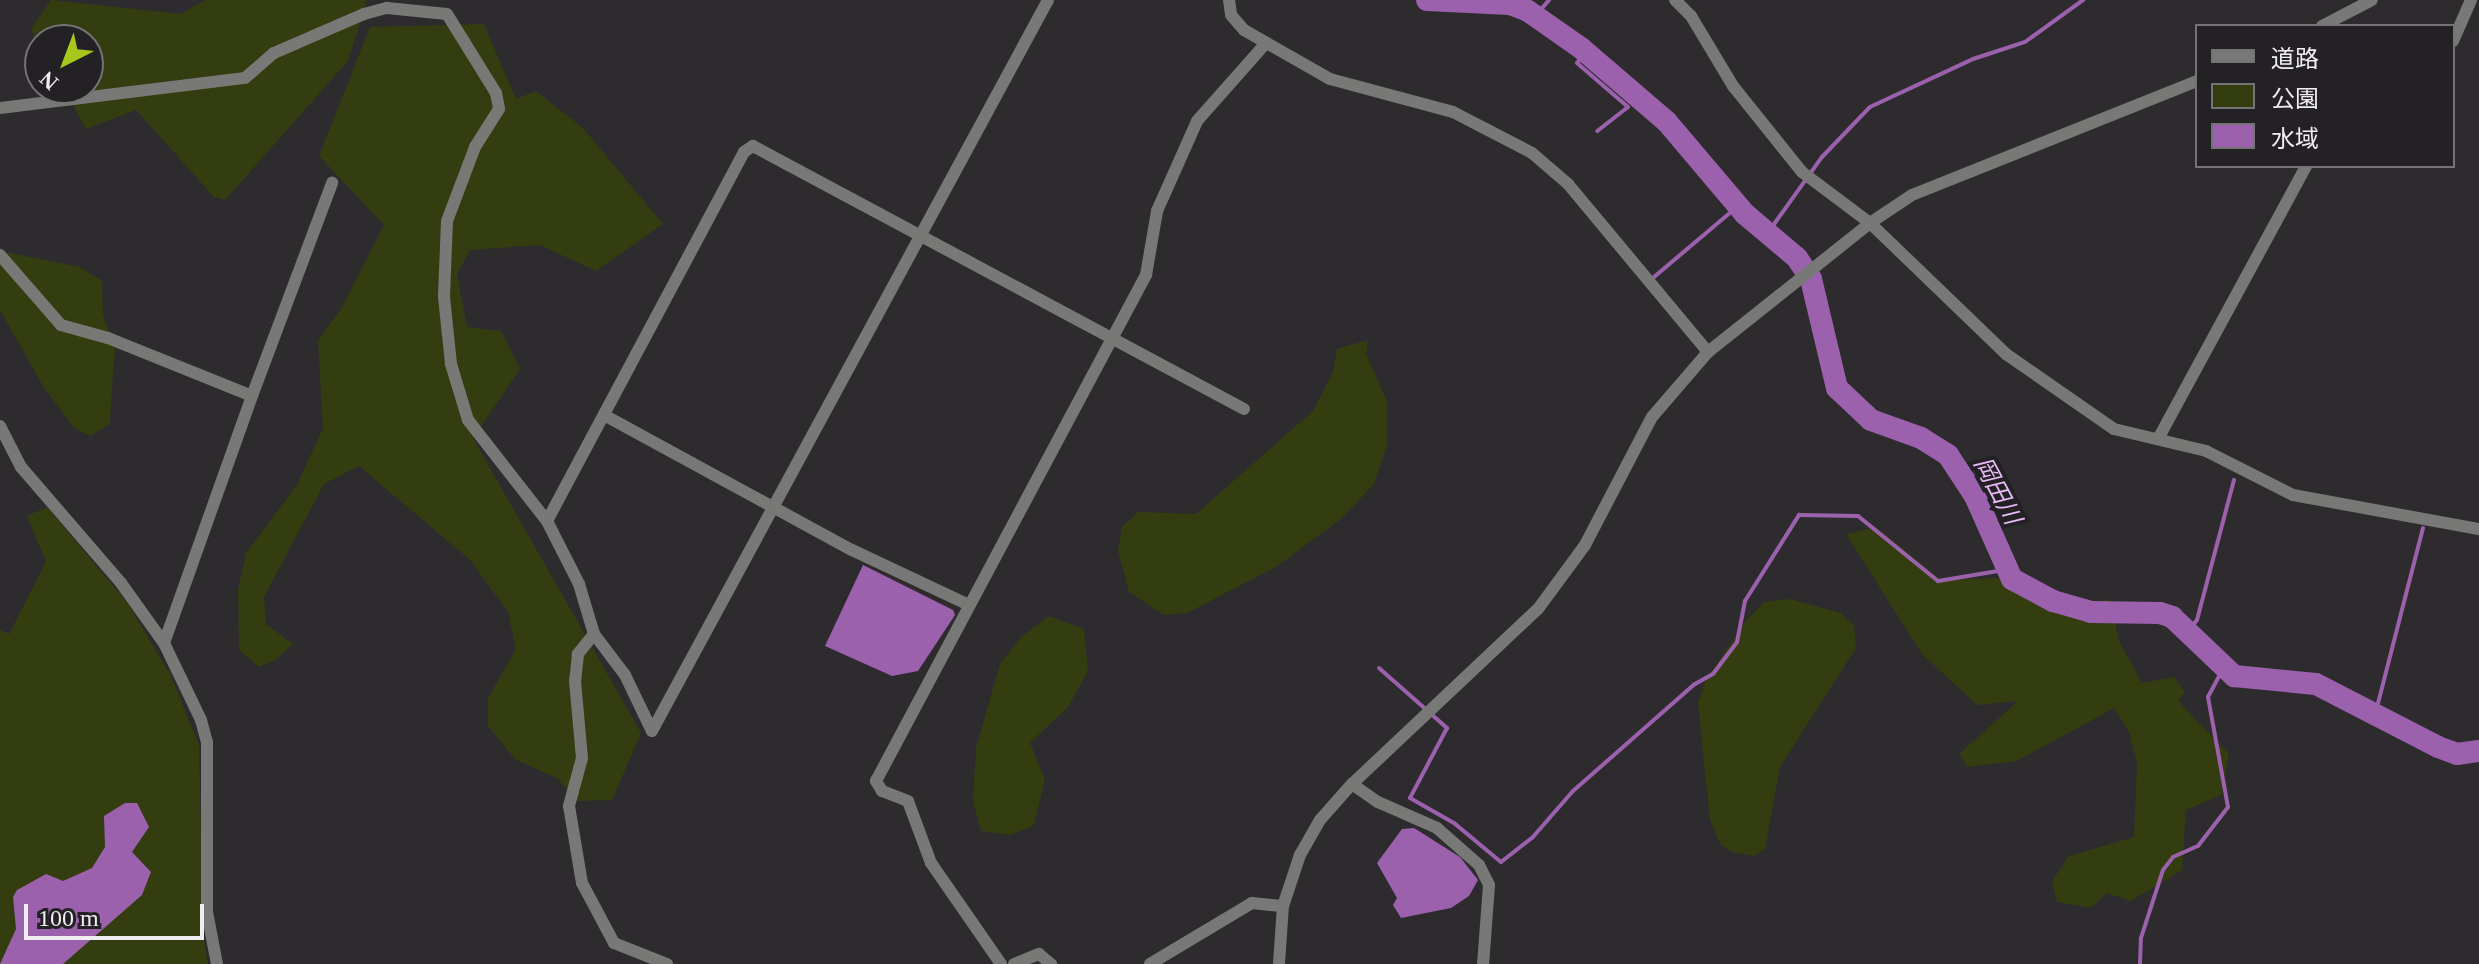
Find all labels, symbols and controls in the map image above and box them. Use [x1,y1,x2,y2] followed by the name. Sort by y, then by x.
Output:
[24,24,104,104] north arrow
[2195,24,2455,168] legend
[2271,46,2319,72] text: 道路
[35,66,63,95] text: N
[2271,86,2319,112] text: 公園
[2271,126,2319,152] text: 水域
[1967,452,2027,530] water label: 岡田川
[28,888,208,938] scale bar
[38,905,99,931] text: 100 m

